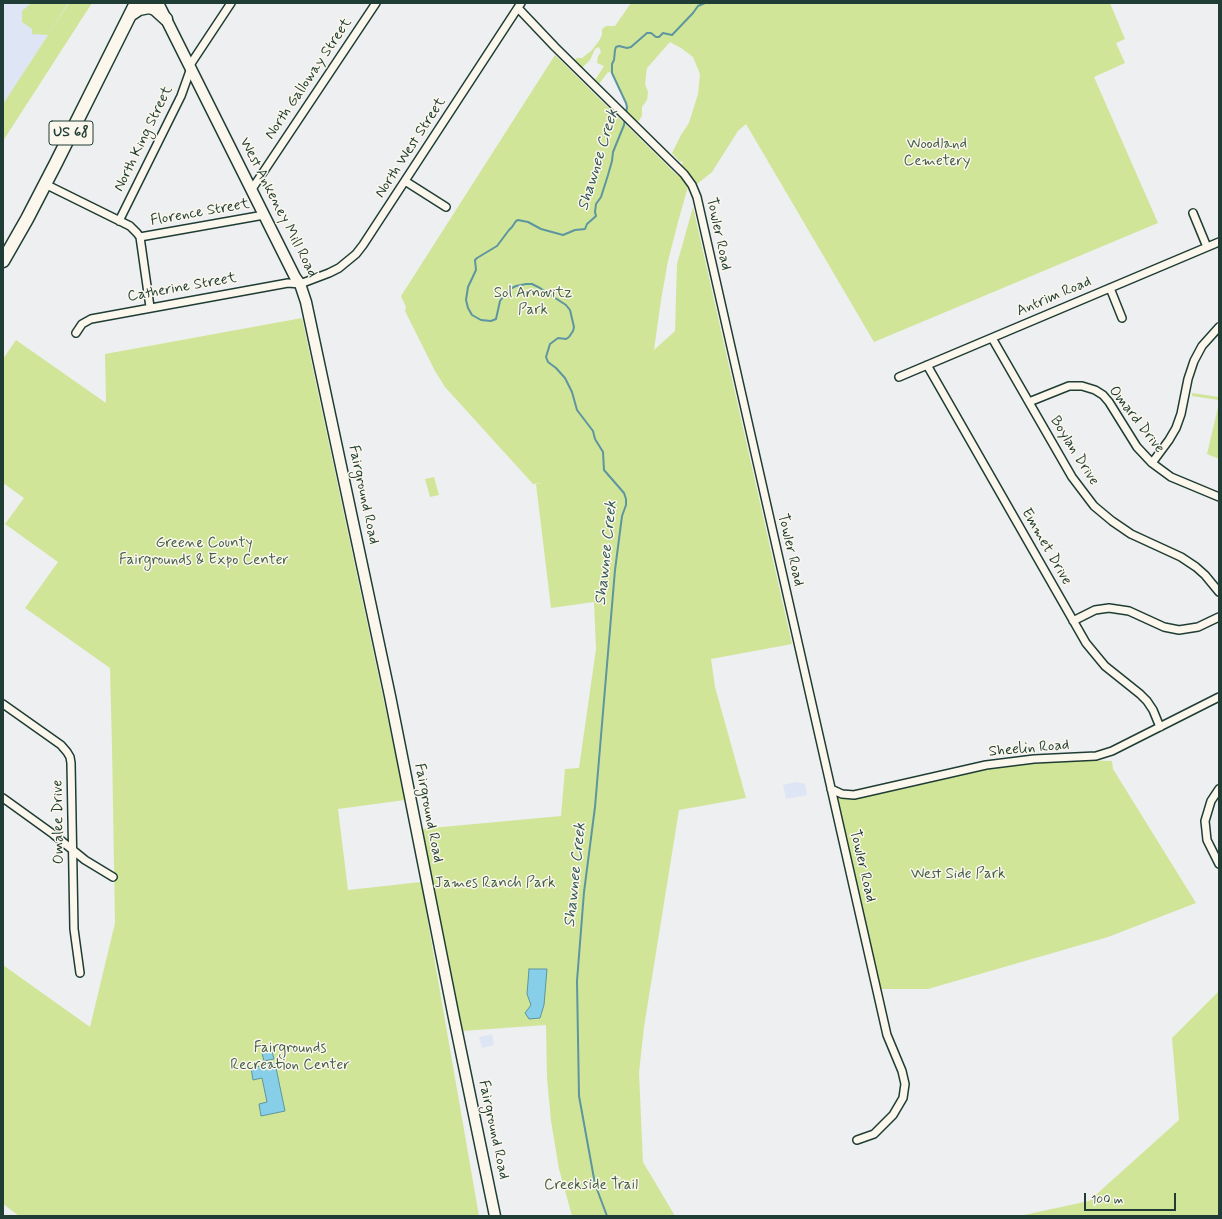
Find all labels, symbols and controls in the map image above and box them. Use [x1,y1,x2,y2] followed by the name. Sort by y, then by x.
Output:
[262,15,356,143] street label: North Galloway Street
[111,83,177,195] street label: North King Street
[372,94,450,202] street label: North West Street
[574,107,624,213] water label: Shawnee Creek
[49,121,93,145] road number: US 68
[235,135,321,281] street label: West Ankeney Mill Road
[904,136,970,171] park label: Woodland Cemetery
[149,195,251,231] street label: Florence Street
[702,196,734,272] street label: Towler Road
[126,270,238,306] street label: Catherine Street
[1014,273,1094,321] street label: Antrim Road
[494,285,572,320] park label: Sol Arnovitz Park
[1104,383,1168,457] street label: Omard Drive
[1046,413,1102,489] street label: Boylan Drive
[344,444,382,546] street label: Fairground Road
[592,500,622,606] water label: Shawnee Creek
[1017,505,1075,589] street label: Emmet Drive
[773,512,807,588] street label: Towler Road
[119,535,289,570] park label: Greene County Fairgrounds & Expo Center
[988,737,1070,761] street label: Sheelin Road
[410,762,446,864] street label: Fairground Road
[49,780,69,864] street label: Omalee Drive
[561,822,591,928] water label: Shawnee Creek
[845,828,879,904] street label: Towler Road
[911,866,1005,884] park label: West Side Park
[435,875,555,893] park label: James Ranch Park
[230,1040,350,1075] park label: Fairgrounds Recreation Center
[474,1079,512,1181] street label: Fairground Road
[544,1177,638,1195] park label: Creekside Trail
[1086,1185,1178,1211] scale bar
[1091,1192,1123,1208] text: 100 m

